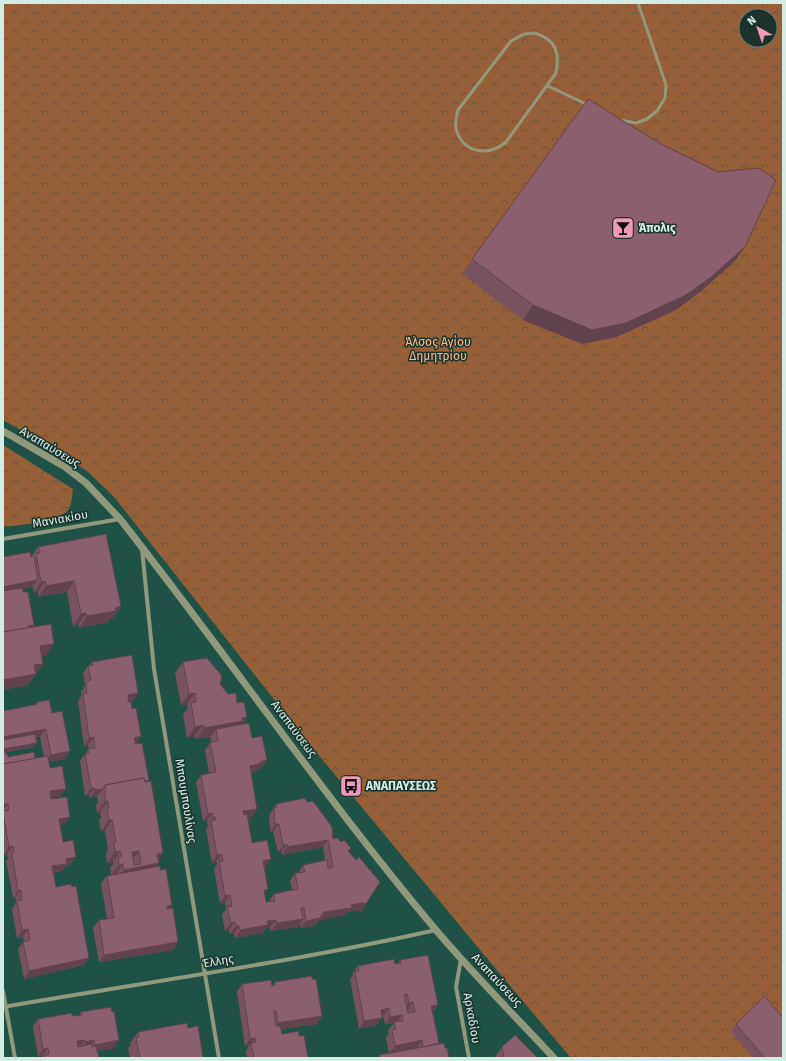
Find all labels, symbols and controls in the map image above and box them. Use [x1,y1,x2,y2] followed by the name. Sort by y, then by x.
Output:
[738,8,778,48] north arrow
[745,13,759,28] text: N
[610,215,636,241] bar icon: Άπολις
[638,221,676,235] place label: Άπολις
[405,335,471,363] park label: Άλσος Αγίου Δημητρίου
[17,424,83,471] street label: Αναπαύσεως
[31,507,89,531] street label: Μανιακίου
[268,698,320,761] street label: Αναπαύσεως
[172,758,200,845] street label: Μπουμπουλίνας
[338,773,364,799] bus stop icon: ΑΝΑΠΑΥΣΕΩΣ
[365,779,436,793] place label: ΑΝΑΠΑΥΣΕΩΣ
[469,950,526,1010] street label: Αναπαύσεως
[201,951,235,971] street label: Έλλης
[461,992,483,1045] street label: Αρκαδίου

